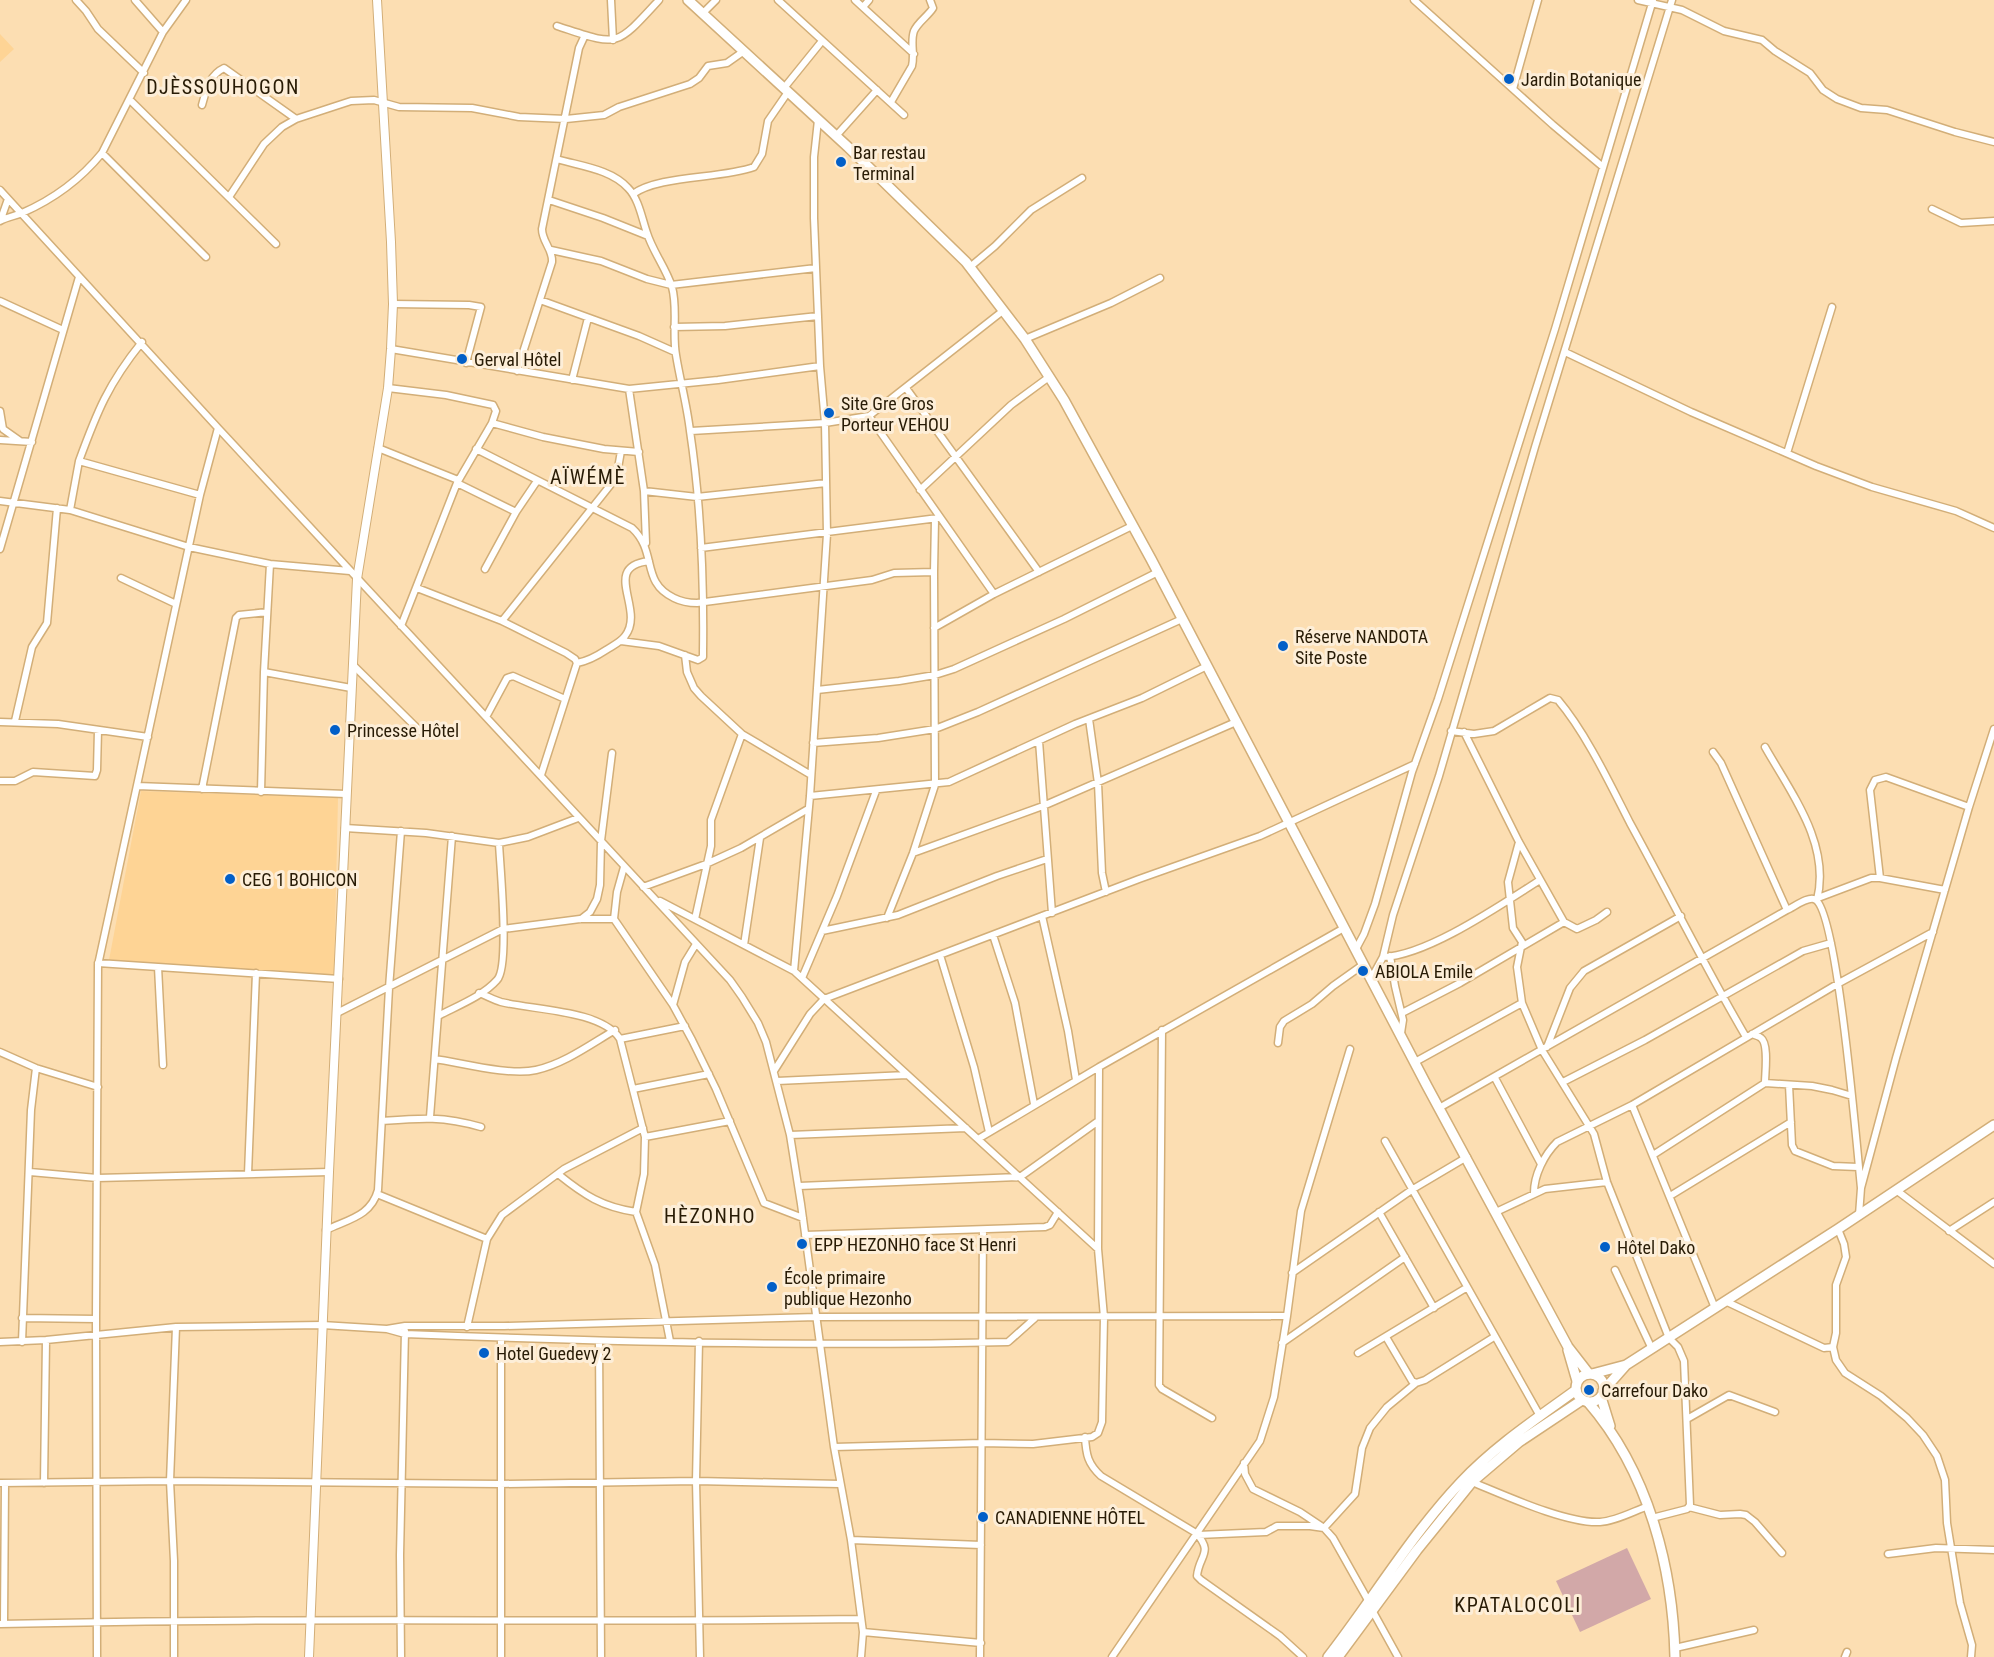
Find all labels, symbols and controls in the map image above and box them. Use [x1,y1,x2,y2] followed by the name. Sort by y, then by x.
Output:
[1521,69,1641,90] place label: Jardin Botanique
[1502,72,1516,86] marker: Jardin Botanique
[146,75,300,99] district label: DJÈSSOUHOGON
[853,142,926,184] place label: Bar restau Terminal
[834,155,848,169] marker: Bar restau Terminal
[474,349,561,370] place label: Gerval Hôtel
[455,352,469,366] marker: Gerval Hôtel
[841,393,949,435] place label: Site Gre Gros Porteur VEHOU
[822,406,836,420] marker: Site Gre Gros Porteur VEHOU
[550,465,626,489] district label: AÏWÉMÈ
[1295,626,1429,668] place label: Réserve NANDOTA Site Poste
[1276,639,1290,653] marker: Réserve NANDOTA Site Poste
[347,720,459,741] place label: Princesse Hôtel
[328,723,342,737] marker: Princesse Hôtel
[242,869,357,890] place label: CEG 1 BOHICON
[223,872,237,886] marker: CEG 1 BOHICON
[1375,961,1473,982] place label: ABIOLA Emile
[1356,964,1370,978] marker: ABIOLA Emile
[664,1204,756,1228] district label: HÈZONHO
[814,1234,1016,1255] place label: EPP HEZONHO face St Henri
[795,1237,809,1251] marker: EPP HEZONHO face St Henri
[1617,1237,1695,1258] place label: Hôtel Dako
[1598,1240,1612,1254] marker: Hôtel Dako
[784,1267,912,1309] place label: École primaire publique Hezonho
[765,1280,779,1294] marker: École primaire publique Hezonho
[496,1343,612,1364] place label: Hotel Guedevy 2
[477,1346,491,1360] marker: Hotel Guedevy 2
[1601,1380,1708,1401] place label: Carrefour Dako
[1582,1383,1596,1397] marker: Carrefour Dako
[995,1507,1145,1528] place label: CANADIENNE HÔTEL
[976,1510,990,1524] marker: CANADIENNE HÔTEL
[1454,1593,1582,1617] district label: KPATALOCOLI

